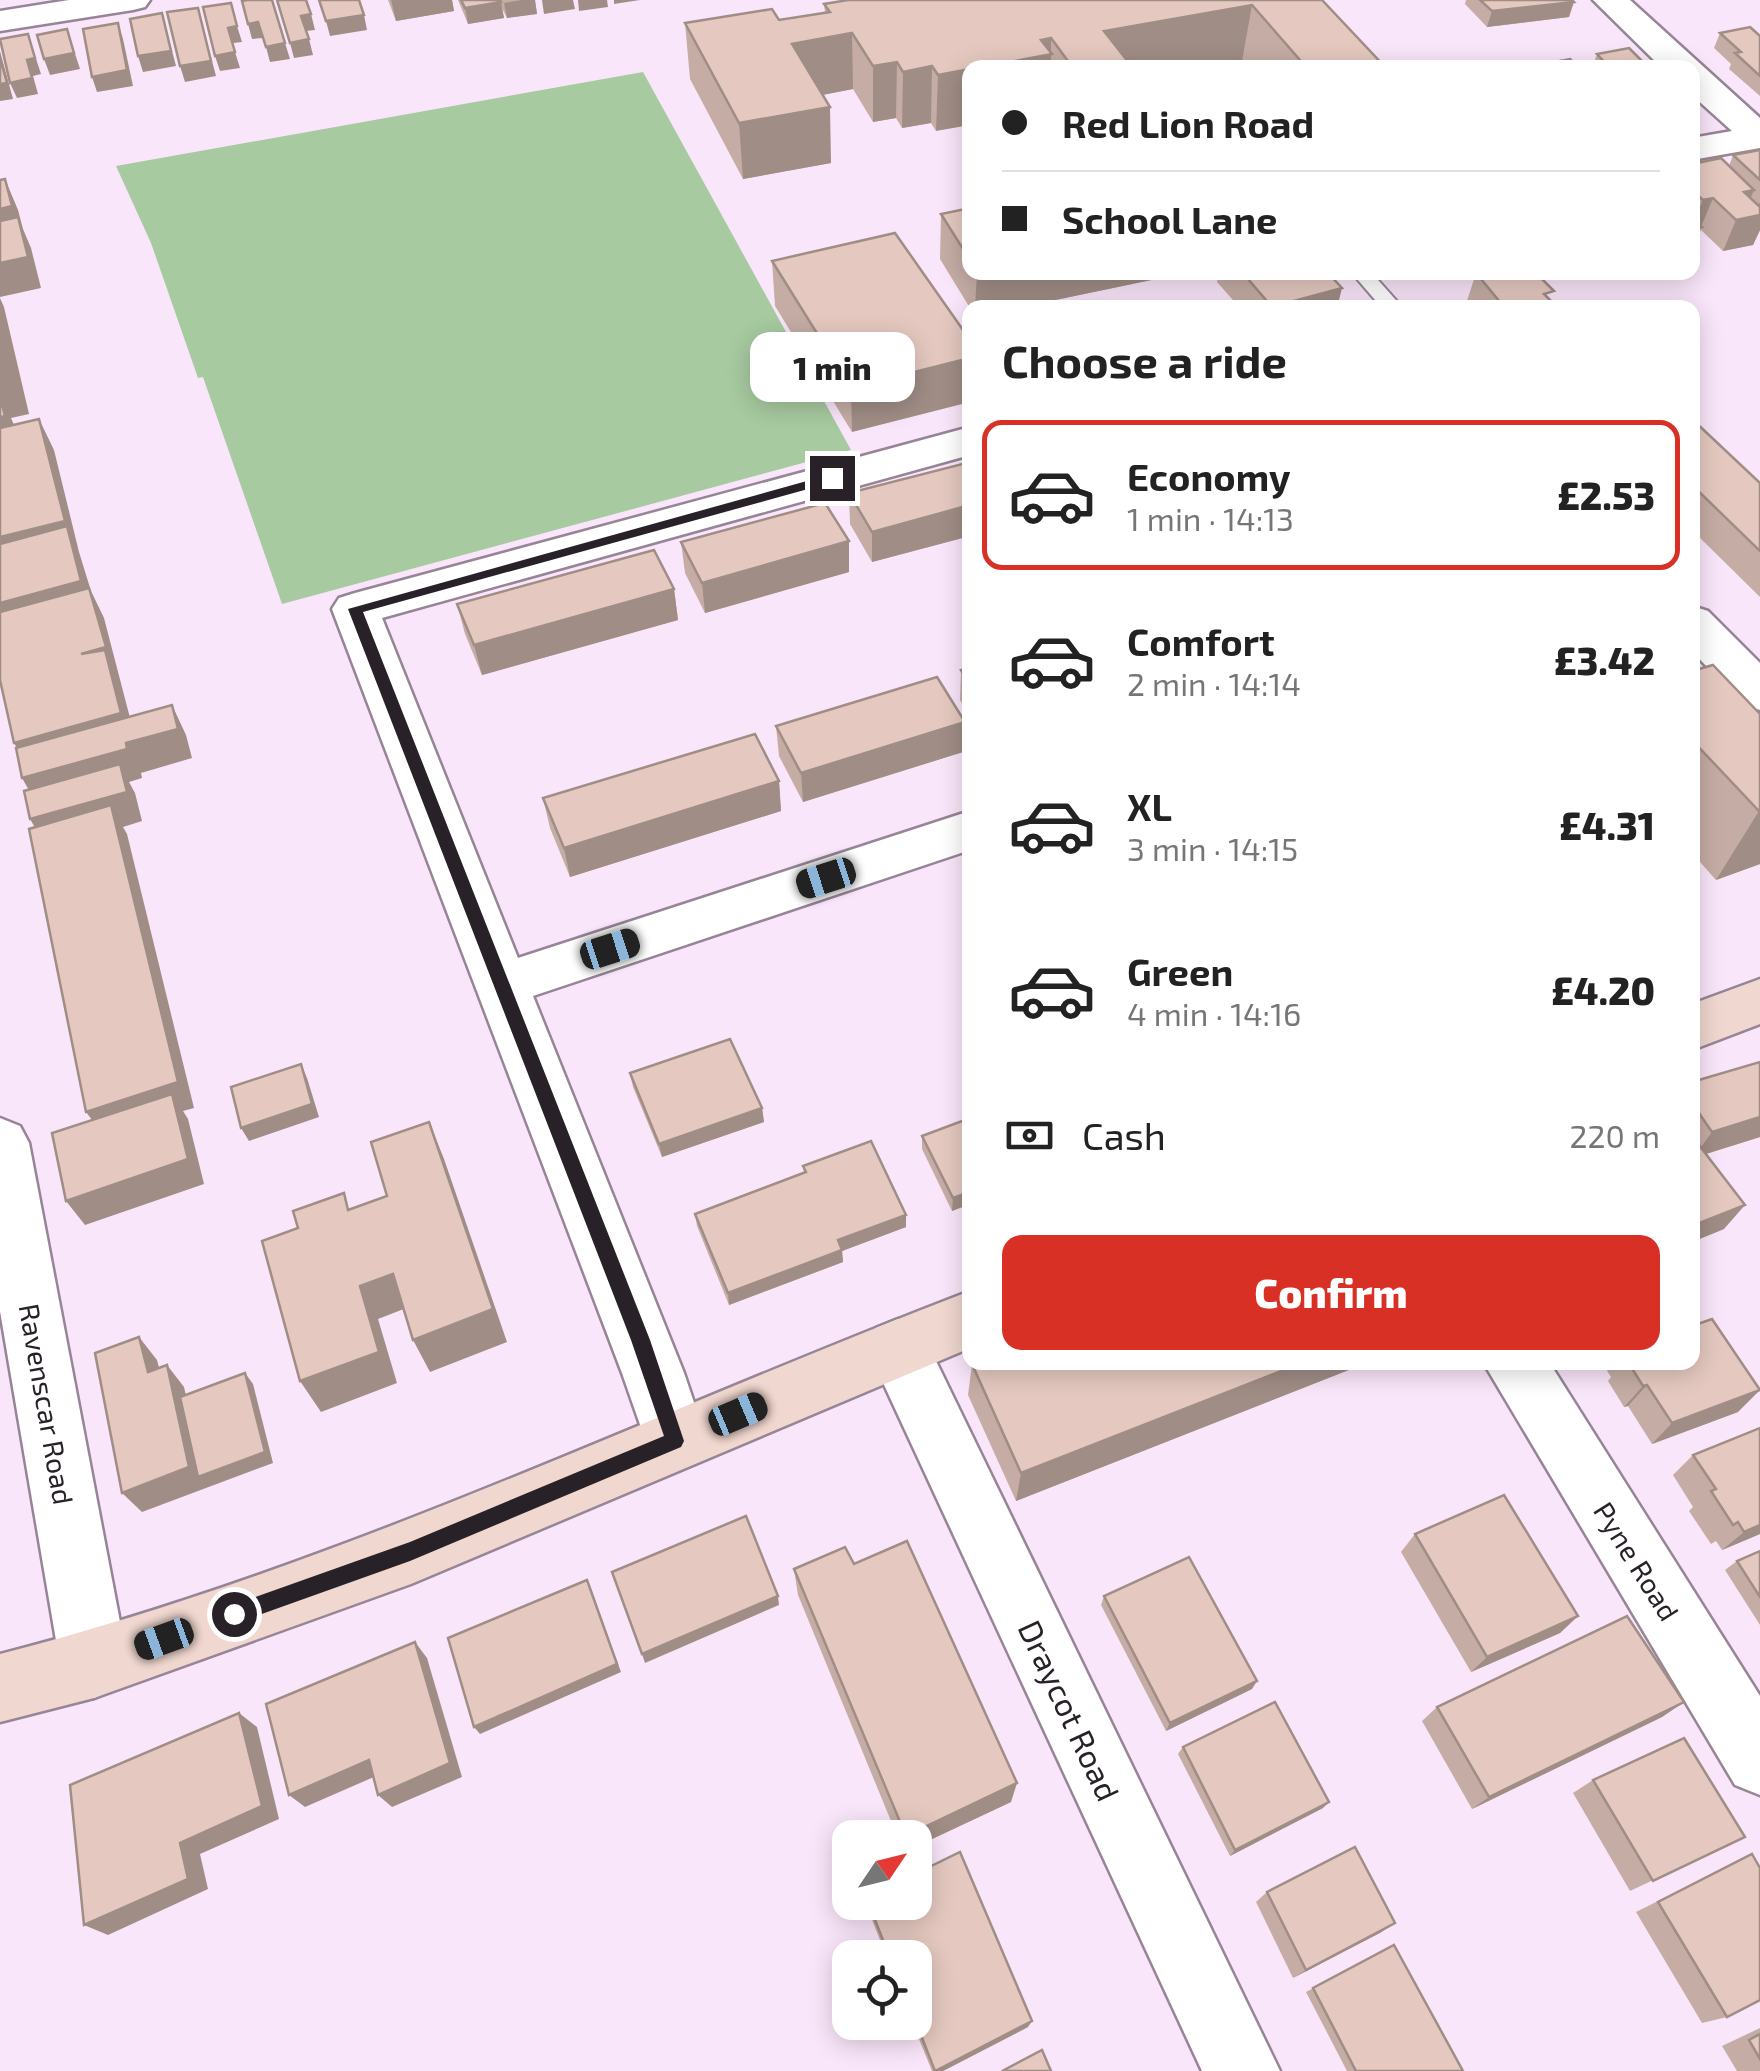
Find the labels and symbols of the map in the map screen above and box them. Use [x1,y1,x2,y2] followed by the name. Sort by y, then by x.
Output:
[750,333,914,403] callout: 1 min
[810,456,855,501] route end
[793,854,859,902] car
[577,925,643,973] car
[13,1301,81,1507] street label: Ravenscar Road
[705,1388,771,1440] car
[1587,1495,1687,1627] street label: Pyne Road
[212,1592,257,1637] route start
[1012,1614,1128,1806] street label: Draycot Road
[131,1615,197,1663] car
[832,1820,932,1920] north arrow

